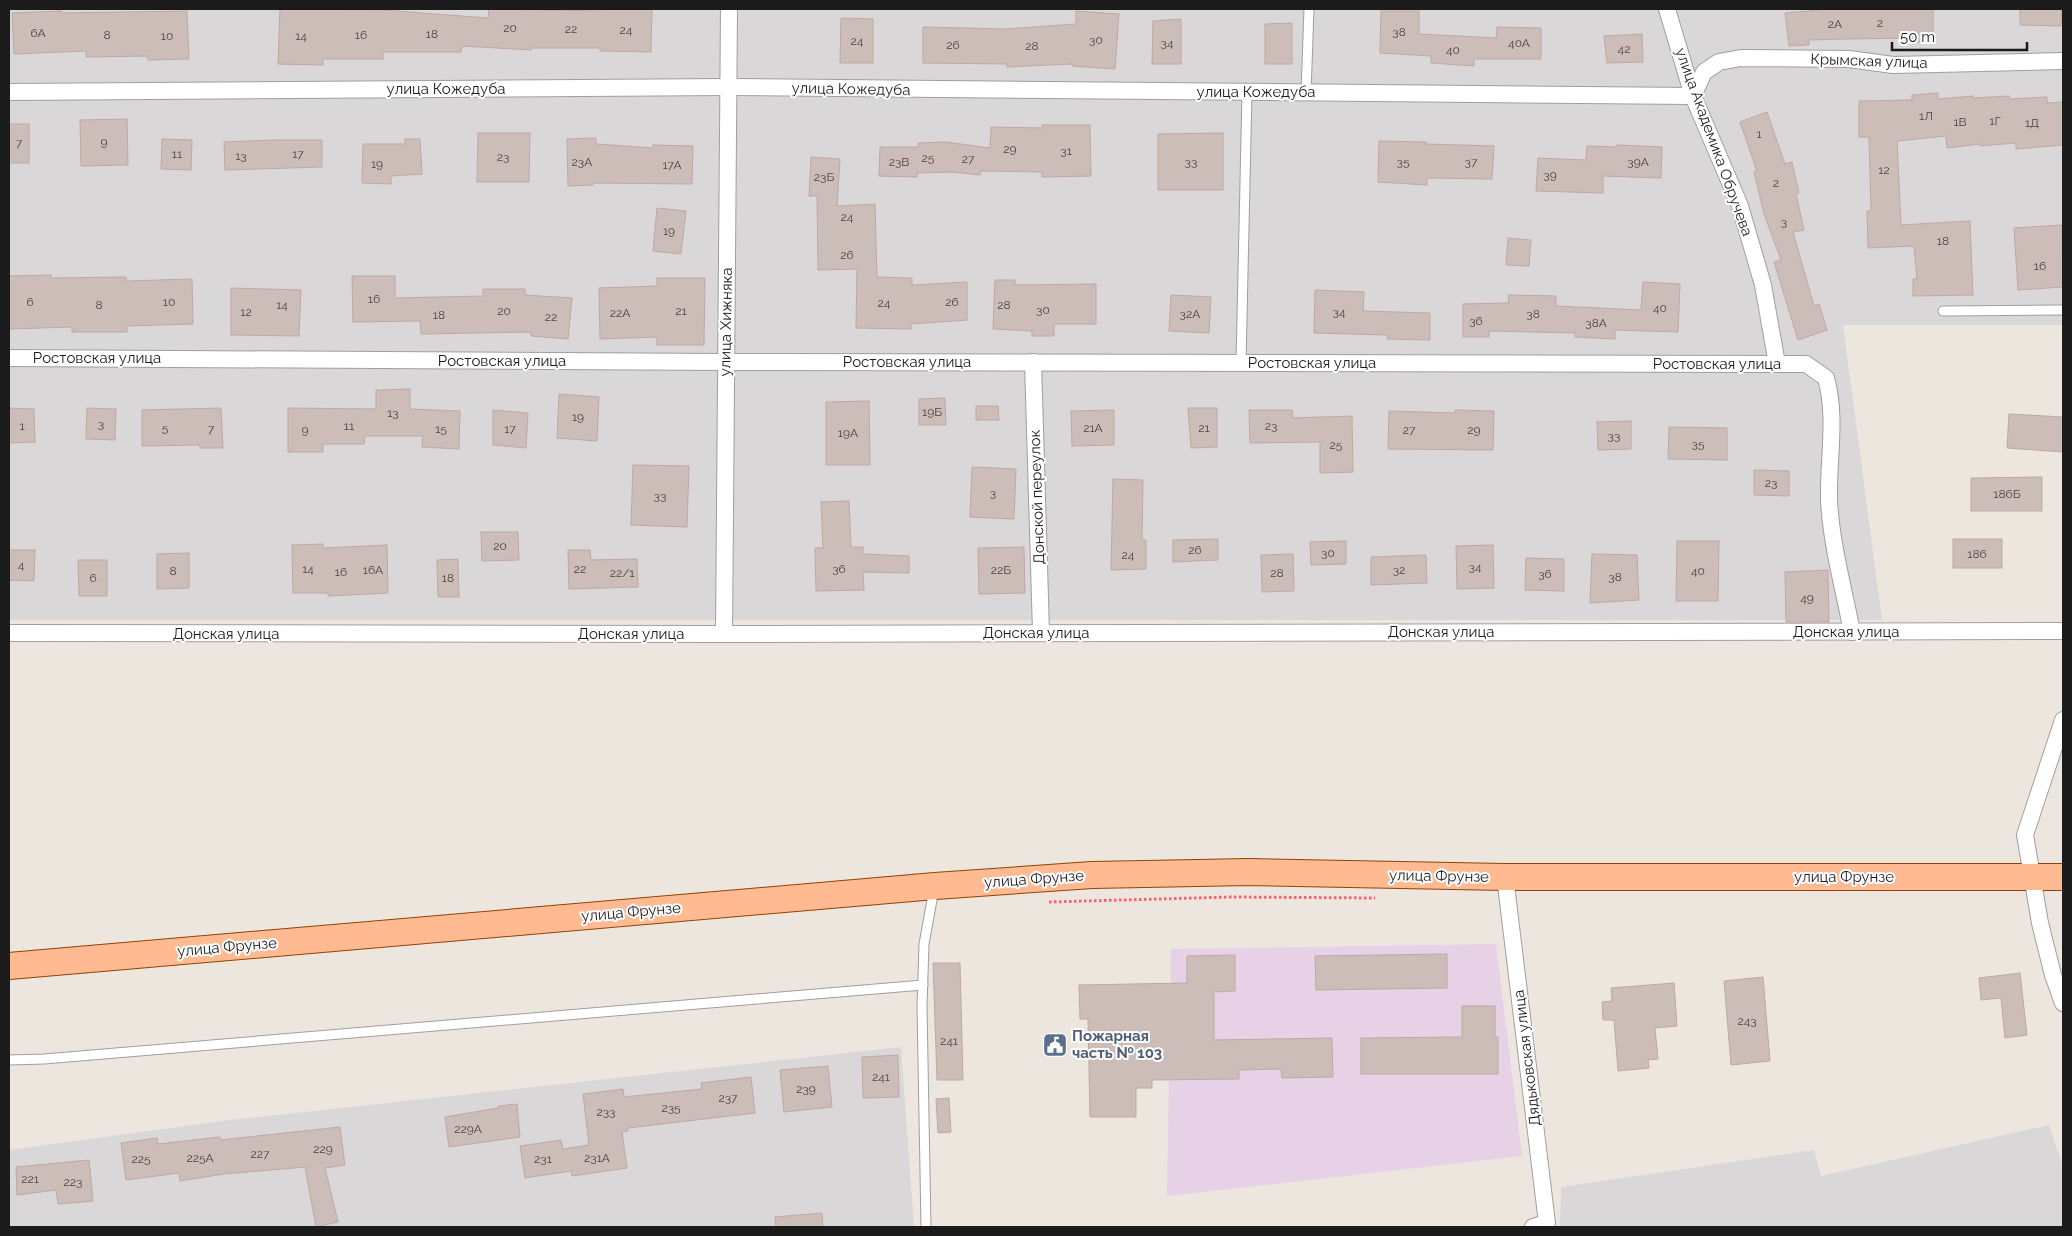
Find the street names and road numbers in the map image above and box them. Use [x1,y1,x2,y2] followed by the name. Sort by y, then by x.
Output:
[1672,46,1756,238] street label: улица Академика Обручева
[1810,50,1928,72] street label: Крымская улица
[791,79,911,99] street label: улица Кожедуба
[387,80,506,98] street label: улица Кожедуба
[1197,83,1316,101] street label: улица Кожедуба
[716,267,736,377] street label: улица Хижняка
[33,349,161,367] street label: Ростовская улица
[438,352,566,370] street label: Ростовская улица
[843,353,971,371] street label: Ростовская улица
[1248,354,1376,372] street label: Ростовская улица
[1653,355,1781,373] street label: Ростовская улица
[1026,429,1048,565] street label: Донской переулок
[1388,623,1494,641] street label: Донская улица
[1793,623,1899,641] street label: Донская улица
[983,624,1089,642] street label: Донская улица
[173,625,279,643] street label: Донская улица
[578,625,684,643] street label: Донская улица
[1389,866,1489,886] street label: улица Фрунзе
[984,867,1085,891] street label: улица Фрунзе
[1794,868,1894,886] street label: улица Фрунзе
[580,899,682,925] street label: улица Фрунзе
[176,934,278,960] street label: улица Фрунзе
[1510,989,1544,1127] street label: Дядьковская улица

